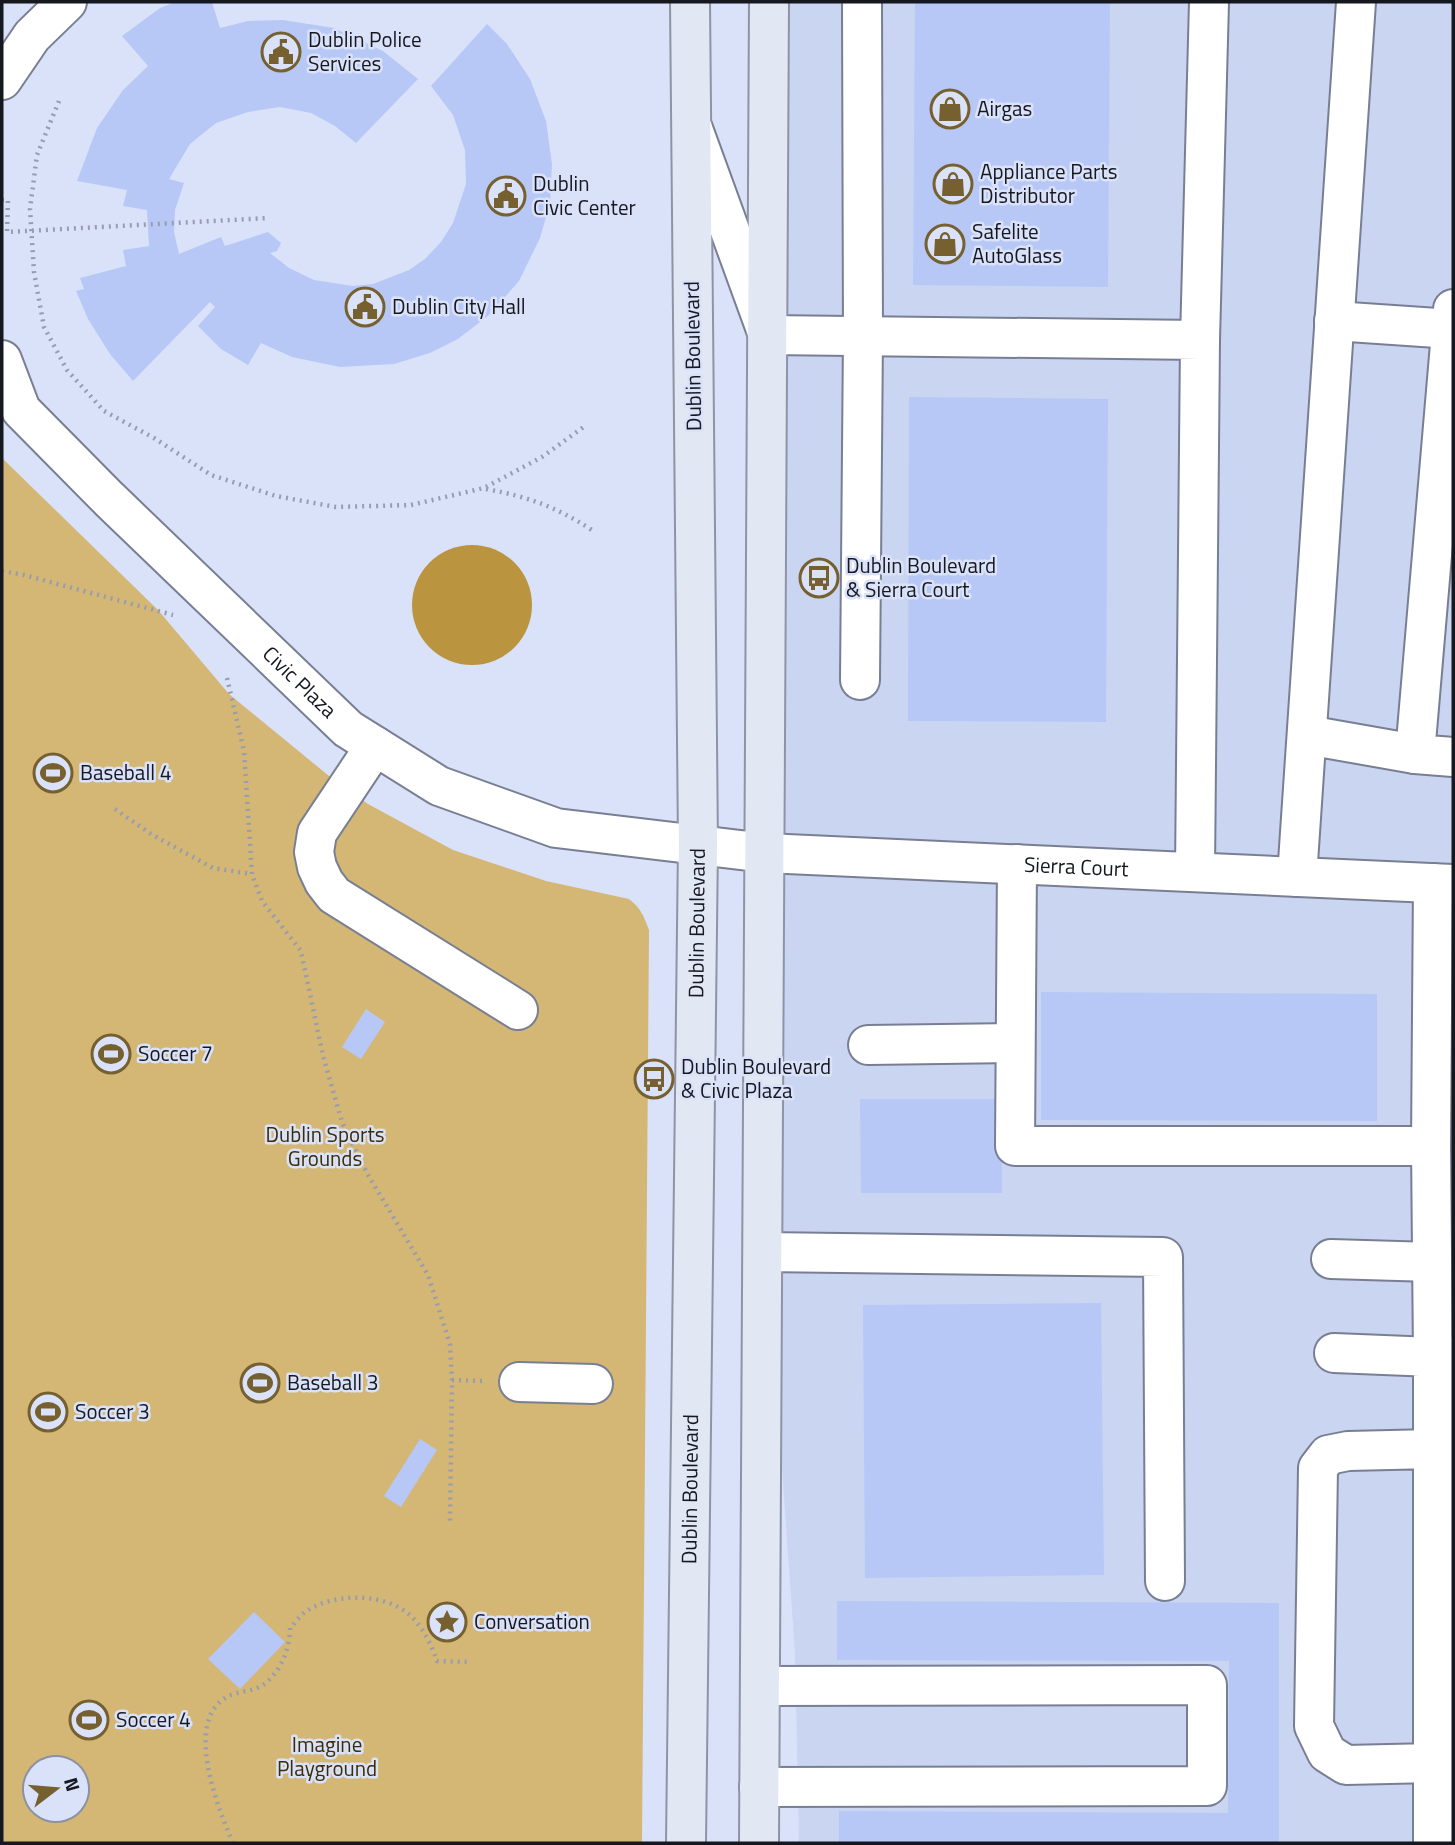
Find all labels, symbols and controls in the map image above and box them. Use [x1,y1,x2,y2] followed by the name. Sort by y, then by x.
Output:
[308,23,422,79] place label: Dublin Police Services
[260,31,302,73] public building icon: Dublin Police Services
[929,88,971,130] shop icon: Airgas
[977,92,1032,124] place label: Airgas
[980,155,1117,211] place label: Appliance Parts Distributor
[932,163,974,205] shop icon: Appliance Parts Distributor
[533,167,636,223] place label: Dublin Civic Center
[485,175,527,217] public building icon: Dublin Civic Center
[972,215,1062,271] place label: Safelite AutoGlass
[924,223,966,265] shop icon: Safelite AutoGlass
[675,281,709,431] street label: Dublin Boulevard
[344,286,386,328] public building icon: Dublin City Hall
[392,290,526,322] place label: Dublin City Hall
[846,549,996,605] place label: Dublin Boulevard & Sierra Court
[798,557,840,599] bus stop icon: Dublin Boulevard & Sierra Court
[256,638,345,726] street label: Civic Plaza
[32,752,74,794] sports icon: Baseball 4
[80,756,171,788] place label: Baseball 4
[679,848,713,998] street label: Dublin Boulevard
[1023,848,1130,884] street label: Sierra Court
[90,1033,132,1075] sports icon: Soccer 7
[138,1037,213,1069] place label: Soccer 7
[681,1050,831,1106] place label: Dublin Boulevard & Civic Plaza
[633,1058,675,1100] bus stop icon: Dublin Boulevard & Civic Plaza
[265,1118,385,1174] park label: Dublin Sports Grounds
[239,1362,281,1404] sports icon: Baseball 3
[287,1366,378,1398] place label: Baseball 3
[27,1391,69,1433] sports icon: Soccer 3
[75,1395,150,1427] place label: Soccer 3
[672,1414,706,1564] street label: Dublin Boulevard
[426,1601,468,1643] place icon: Conversation
[474,1605,590,1637] place label: Conversation
[68,1699,110,1741] sports icon: Soccer 4
[116,1703,191,1735] place label: Soccer 4
[277,1728,377,1784] park label: Imagine Playground
[21,1754,91,1824] north arrow
[57,1774,89,1795] text: N

